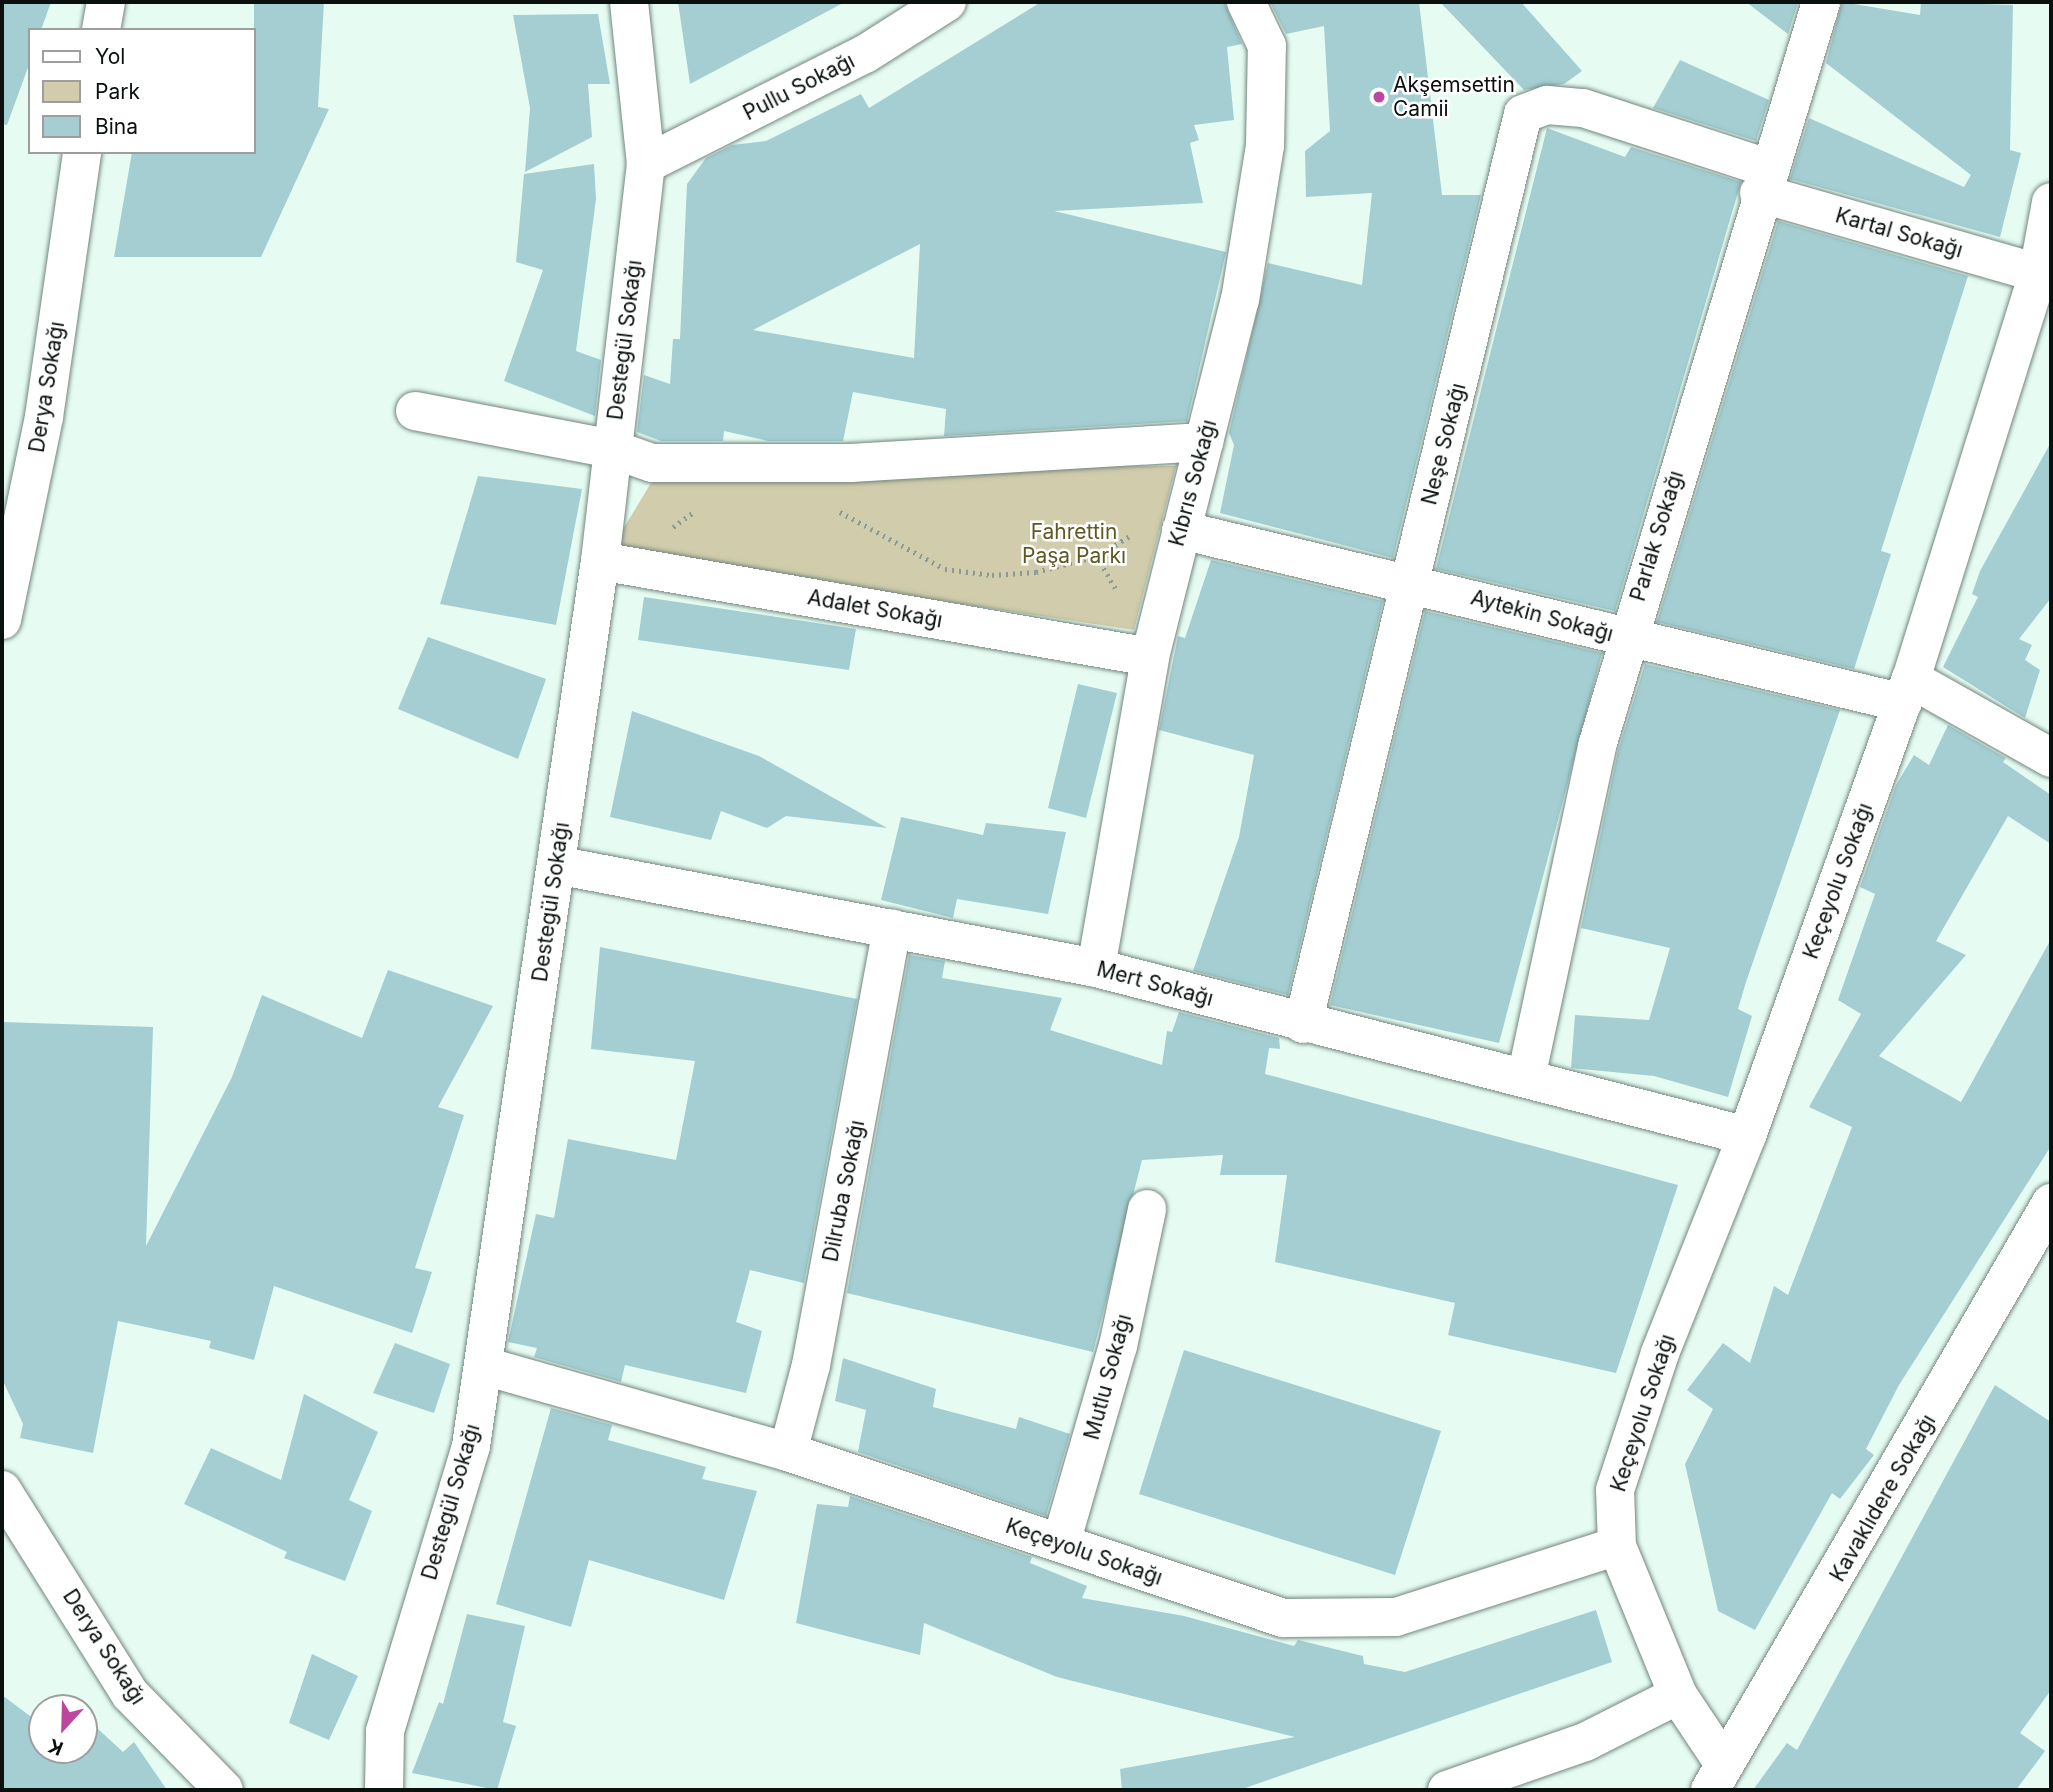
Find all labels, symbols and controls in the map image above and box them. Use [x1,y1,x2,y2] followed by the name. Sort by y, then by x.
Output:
[28,28,256,154] legend
[95,44,125,69] text: Yol
[739,48,859,126] street label: Pullu Sokağı
[1393,72,1515,122] place label: Akşemsettin Camii
[95,79,140,104] text: Park
[1371,89,1387,105] marker: Akşemsettin Camii
[95,114,138,139] text: Bina
[1832,203,1966,263] street label: Kartal Sokağı
[603,259,647,421] street label: Destegül Sokağı
[24,320,70,454] street label: Derya Sokağı
[1417,380,1471,508] street label: Neşe Sokağı
[1164,417,1222,549] street label: Kıbrıs Sokağı
[1625,468,1689,604] street label: Parlak Sokağı
[1022,519,1126,569] park label: Fahrettin Paşa Parkı
[806,585,944,633] street label: Adalet Sokağı
[1468,585,1616,647] street label: Aytekin Sokağı
[1798,800,1878,962] street label: Keçeyolu Sokağı
[527,821,575,983] street label: Destegül Sokağı
[1094,956,1216,1012] street label: Mert Sokağı
[818,1118,870,1264] street label: Dilruba Sokağı
[1079,1311,1137,1443] street label: Mutlu Sokağı
[1606,1331,1680,1495] street label: Keçeyolu Sokağı
[1825,1410,1941,1586] street label: Kavaklıdere Sokağı
[417,1421,485,1583] street label: Destegül Sokağı
[1002,1513,1166,1591] street label: Keçeyolu Sokağı
[57,1585,151,1709] street label: Derya Sokağı
[28,1694,98,1764] north arrow
[45,1734,66,1760] text: K

